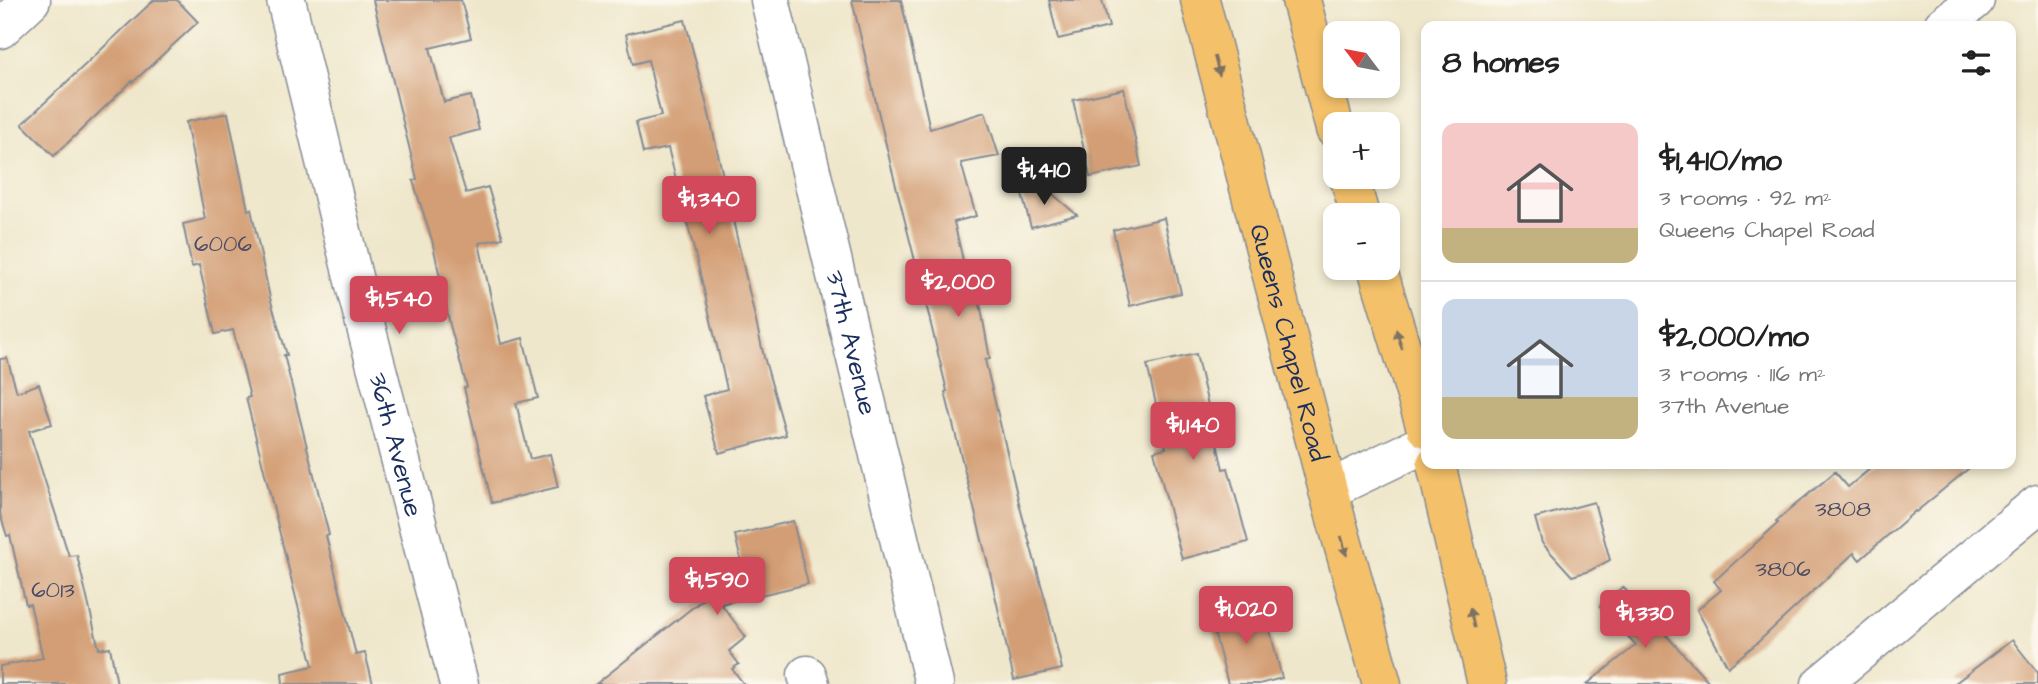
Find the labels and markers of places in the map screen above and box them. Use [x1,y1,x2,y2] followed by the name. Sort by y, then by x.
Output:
[987,148,1101,207] pin: $1,410
[652,176,766,236] pin: $1,340
[901,260,1015,319] pin: $2,000
[342,276,456,336] pin: $1,540
[1136,402,1250,462] pin: $1,140
[660,558,774,617] pin: $1,590
[1189,586,1303,646] pin: $1,020
[1588,590,1702,650] pin: $1,330

